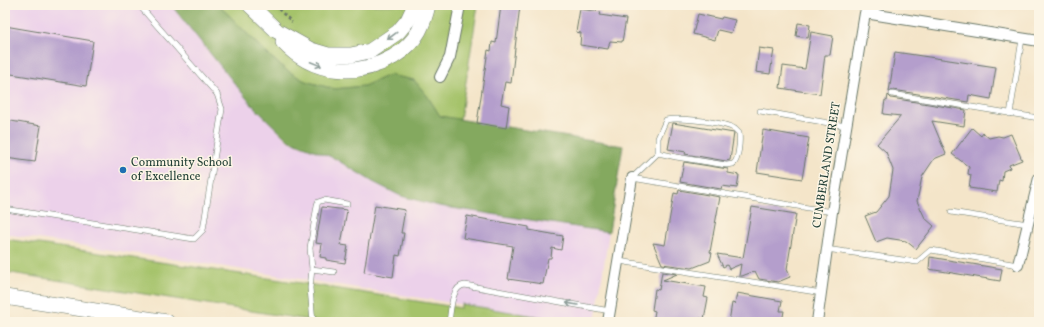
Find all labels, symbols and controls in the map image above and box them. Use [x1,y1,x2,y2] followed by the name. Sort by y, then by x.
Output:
[387,32,398,41] one-way arrow
[309,61,321,69] one-way arrow
[809,101,845,229] street label: CUMBERLAND STREET
[131,155,232,185] place label: Community School of Excellence
[118,165,128,175] marker: Community School of Excellence
[566,300,579,308] one-way arrow

